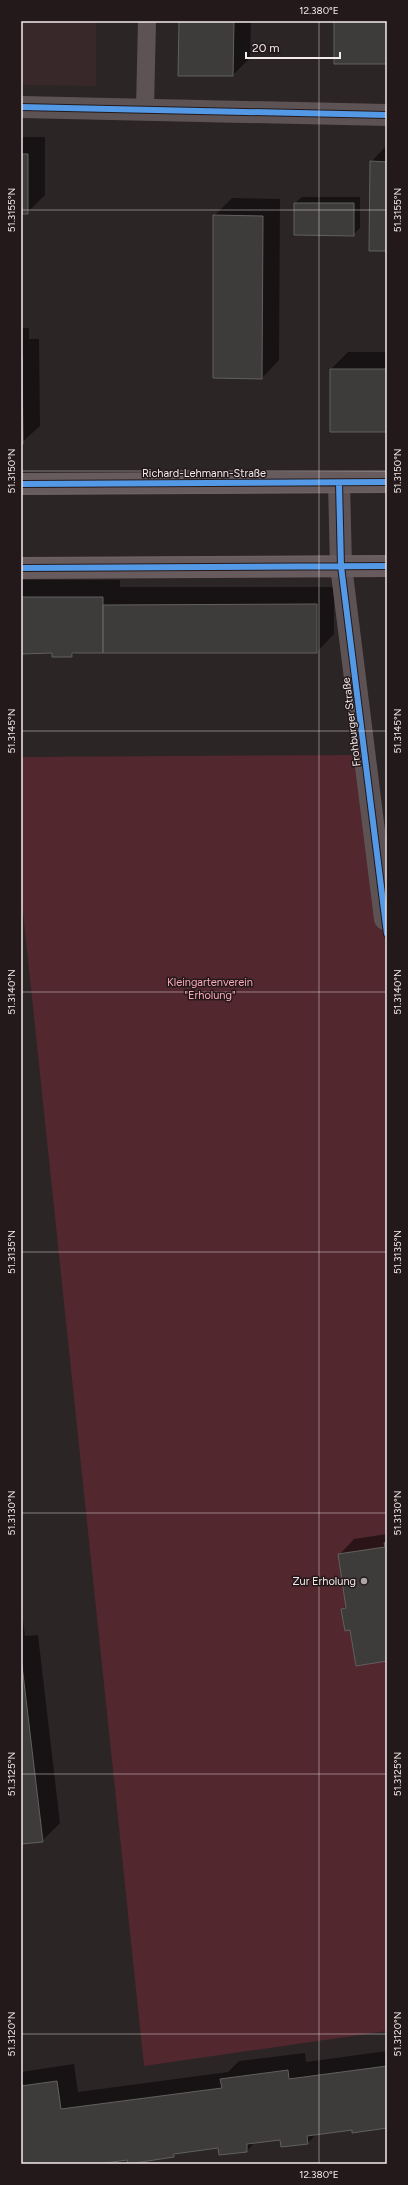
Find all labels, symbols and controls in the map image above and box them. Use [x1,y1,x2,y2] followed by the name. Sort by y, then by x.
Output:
[299,4,339,17] text: 12.380°E
[246,34,340,60] scale bar
[252,41,280,55] text: 20 m
[5,188,18,232] text: 51.3155°N
[391,188,404,232] text: 51.3155°N
[5,448,18,494] text: 51.3150°N
[391,448,404,494] text: 51.3150°N
[142,467,266,480] street label: Richard-Lehmann-Straße
[340,677,363,767] street label: Frohburger Straße
[5,709,18,753] text: 51.3145°N
[391,709,404,753] text: 51.3145°N
[5,969,18,1015] text: 51.3140°N
[391,969,404,1015] text: 51.3140°N
[167,976,253,1002] park label: Kleingartenverein "Erholung"
[5,1230,18,1274] text: 51.3135°N
[391,1230,404,1274] text: 51.3135°N
[5,1491,18,1535] text: 51.3130°N
[391,1491,404,1535] text: 51.3130°N
[292,1575,356,1588] place label: Zur Erholung
[359,1576,369,1586] marker: Zur Erholung
[5,1752,18,1796] text: 51.3125°N
[391,1752,404,1796] text: 51.3125°N
[5,2012,18,2056] text: 51.3120°N
[391,2012,404,2056] text: 51.3120°N
[299,2168,339,2181] text: 12.380°E

